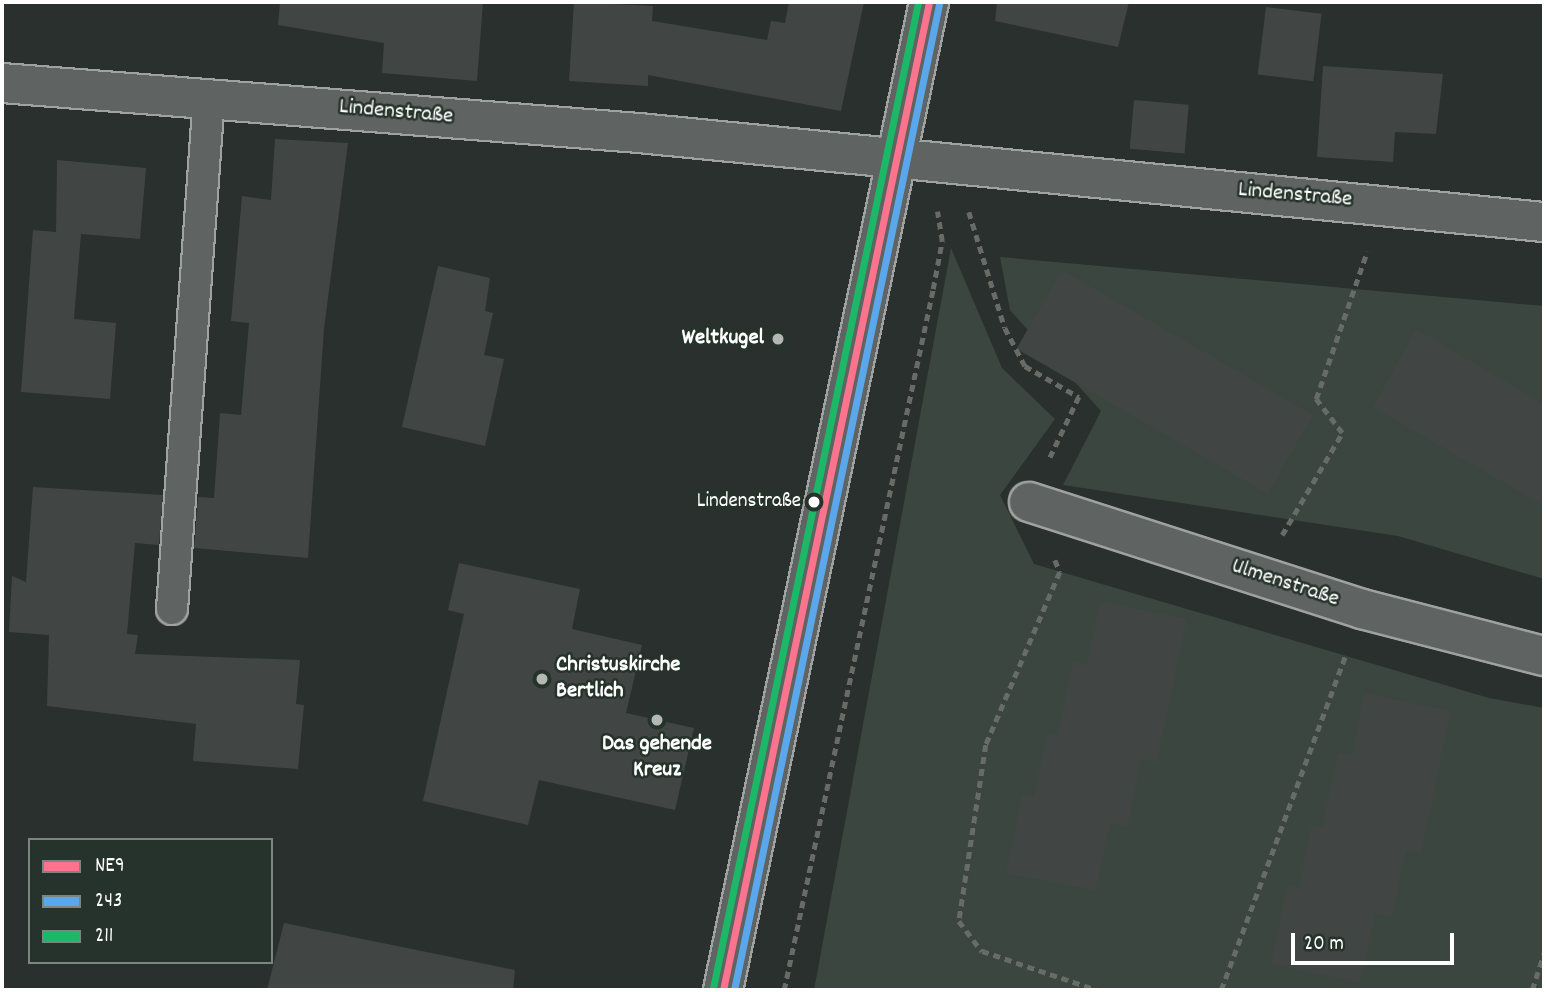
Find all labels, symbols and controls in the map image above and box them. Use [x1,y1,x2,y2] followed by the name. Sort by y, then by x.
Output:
[338,94,454,132] street label: Lindenstraße
[1237,177,1353,215] street label: Lindenstraße
[682,325,764,353] place label: Weltkugel
[770,331,786,347] marker: Weltkugel
[697,489,801,515] place label: Lindenstraße
[807,495,821,509] marker: Lindenstraße
[1228,554,1342,614] street label: Ulmenstraße
[556,652,680,706] place label: Christuskirche Bertlich
[534,671,550,687] marker: Christuskirche Bertlich
[649,712,665,728] marker: Das gehende Kreuz
[602,731,712,785] place label: Das gehende Kreuz
[28,838,273,964] legend
[95,852,125,882] text: NE9
[95,887,122,917] text: 243
[1294,918,1457,962] scale bar
[95,922,113,952] text: 211
[1304,930,1344,960] text: 20 m

